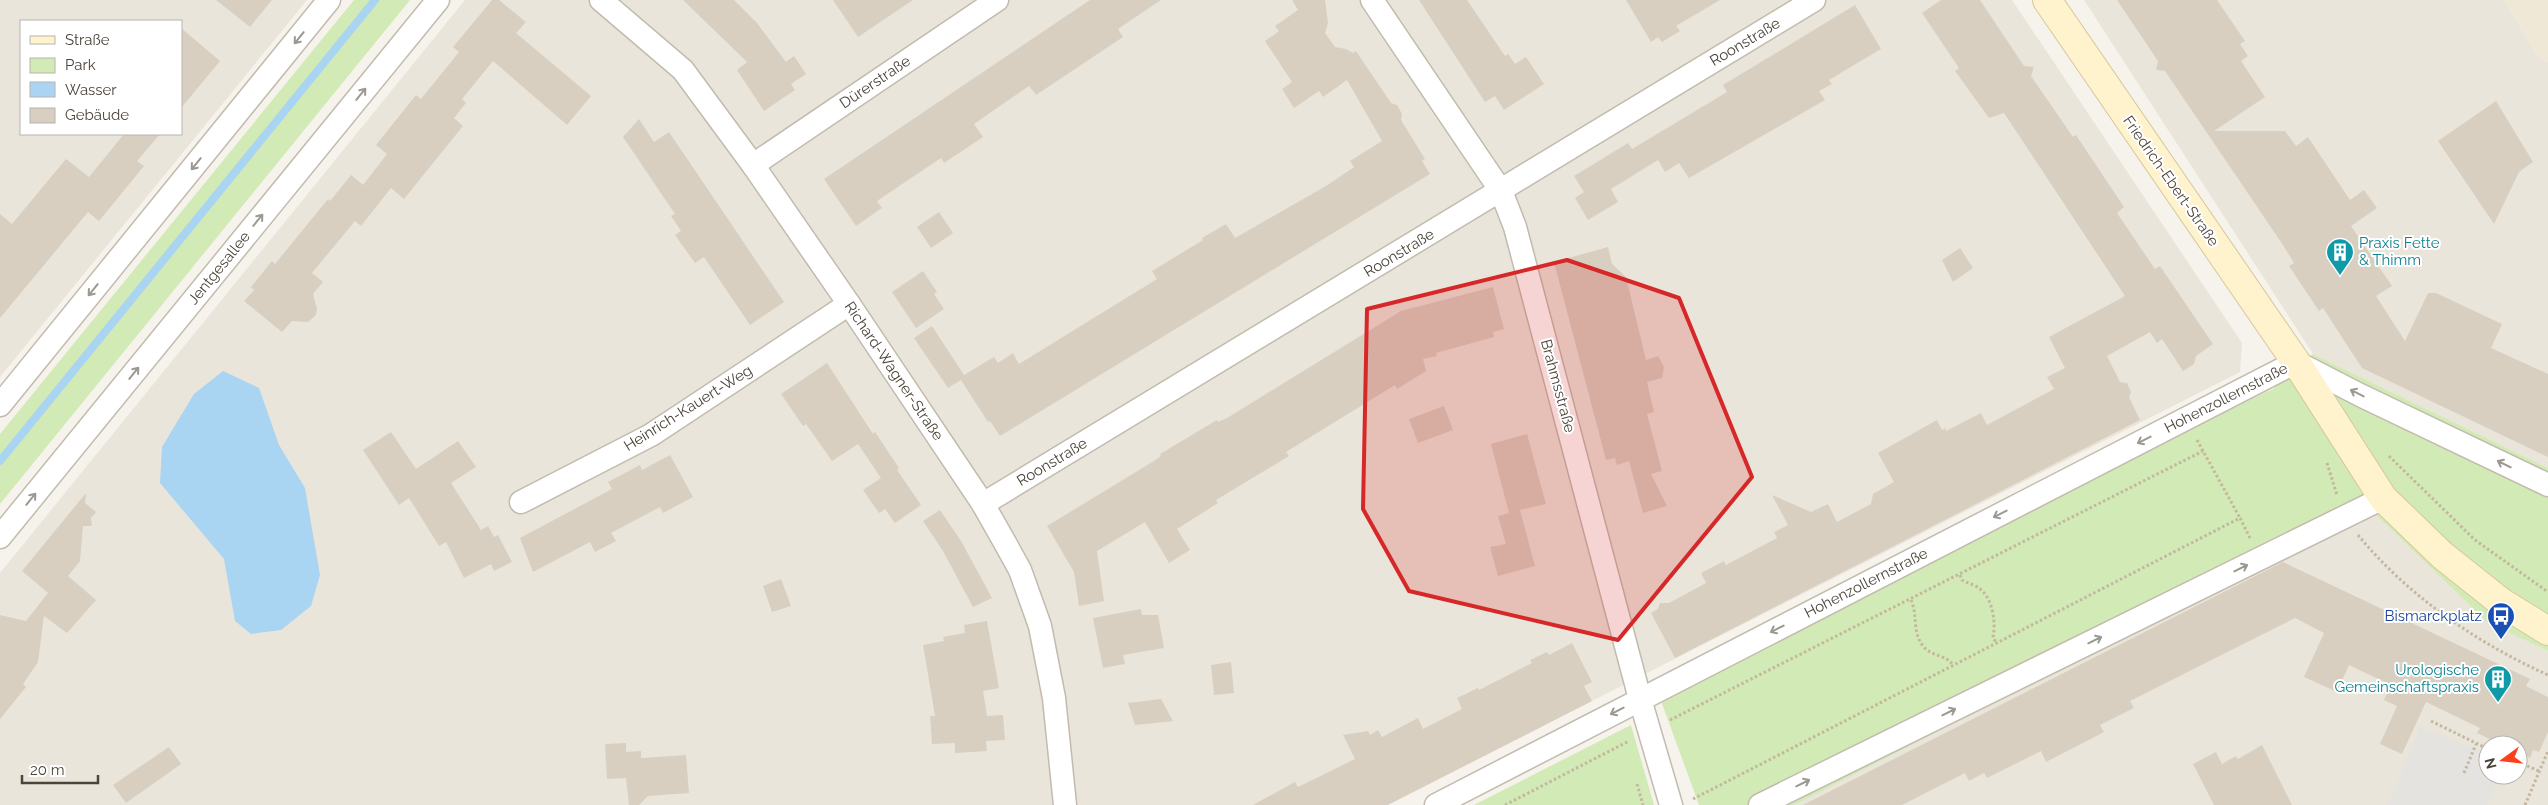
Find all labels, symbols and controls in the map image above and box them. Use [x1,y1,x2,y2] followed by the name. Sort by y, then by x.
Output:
[1707,14,1784,70] street label: Roonstraße
[20,20,182,135] legend
[65,31,110,49] text: Straße
[293,31,304,44] one-way arrow
[836,52,914,112] street label: Dürerstraße
[65,56,96,74] text: Park
[65,81,117,99] text: Wasser
[356,88,367,101] one-way arrow
[65,106,129,124] text: Gebäude
[2119,112,2223,250] street label: Friedrich-Ebert-Straße
[191,157,202,170] one-way arrow
[253,214,264,227] one-way arrow
[1361,225,1438,281] street label: Roonstraße
[184,228,254,308] street label: Jentgesallee
[2359,234,2440,269] place label: Praxis Fette & Thimm
[2325,237,2355,276] building icon: Praxis Fette & Thimm
[88,283,99,296] one-way arrow
[841,298,947,444] street label: Richard-Wagner-Straße
[1537,337,1579,435] street label: Brahmsstraße
[2161,359,2291,437] street label: Hohenzollernstraße
[621,361,755,455] street label: Heinrich-Kauert-Weg
[128,367,139,380] one-way arrow
[2350,388,2365,398] one-way arrow
[1014,434,1091,490] street label: Roonstraße
[2137,436,2152,445] one-way arrow
[2497,458,2512,468] one-way arrow
[25,493,36,506] one-way arrow
[1992,509,2007,519] one-way arrow
[1801,544,1931,622] street label: Hohenzollernstraße
[2233,563,2248,572] one-way arrow
[2486,601,2516,640] bus stop icon: Bismarckplatz
[2384,607,2482,625] place label: Bismarckplatz
[1770,624,1785,634] one-way arrow
[2087,635,2102,644] one-way arrow
[2335,661,2479,696] place label: Urologische Gemeinschaftspraxis
[2483,664,2513,703] building icon: Urologische Gemeinschaftspraxis
[1941,706,1956,716] one-way arrow
[1610,707,1625,716] one-way arrow
[2478,735,2528,785] north arrow
[22,752,99,784] scale bar
[2481,756,2500,771] text: N
[30,761,65,779] text: 20 m
[1796,778,1811,788] one-way arrow

